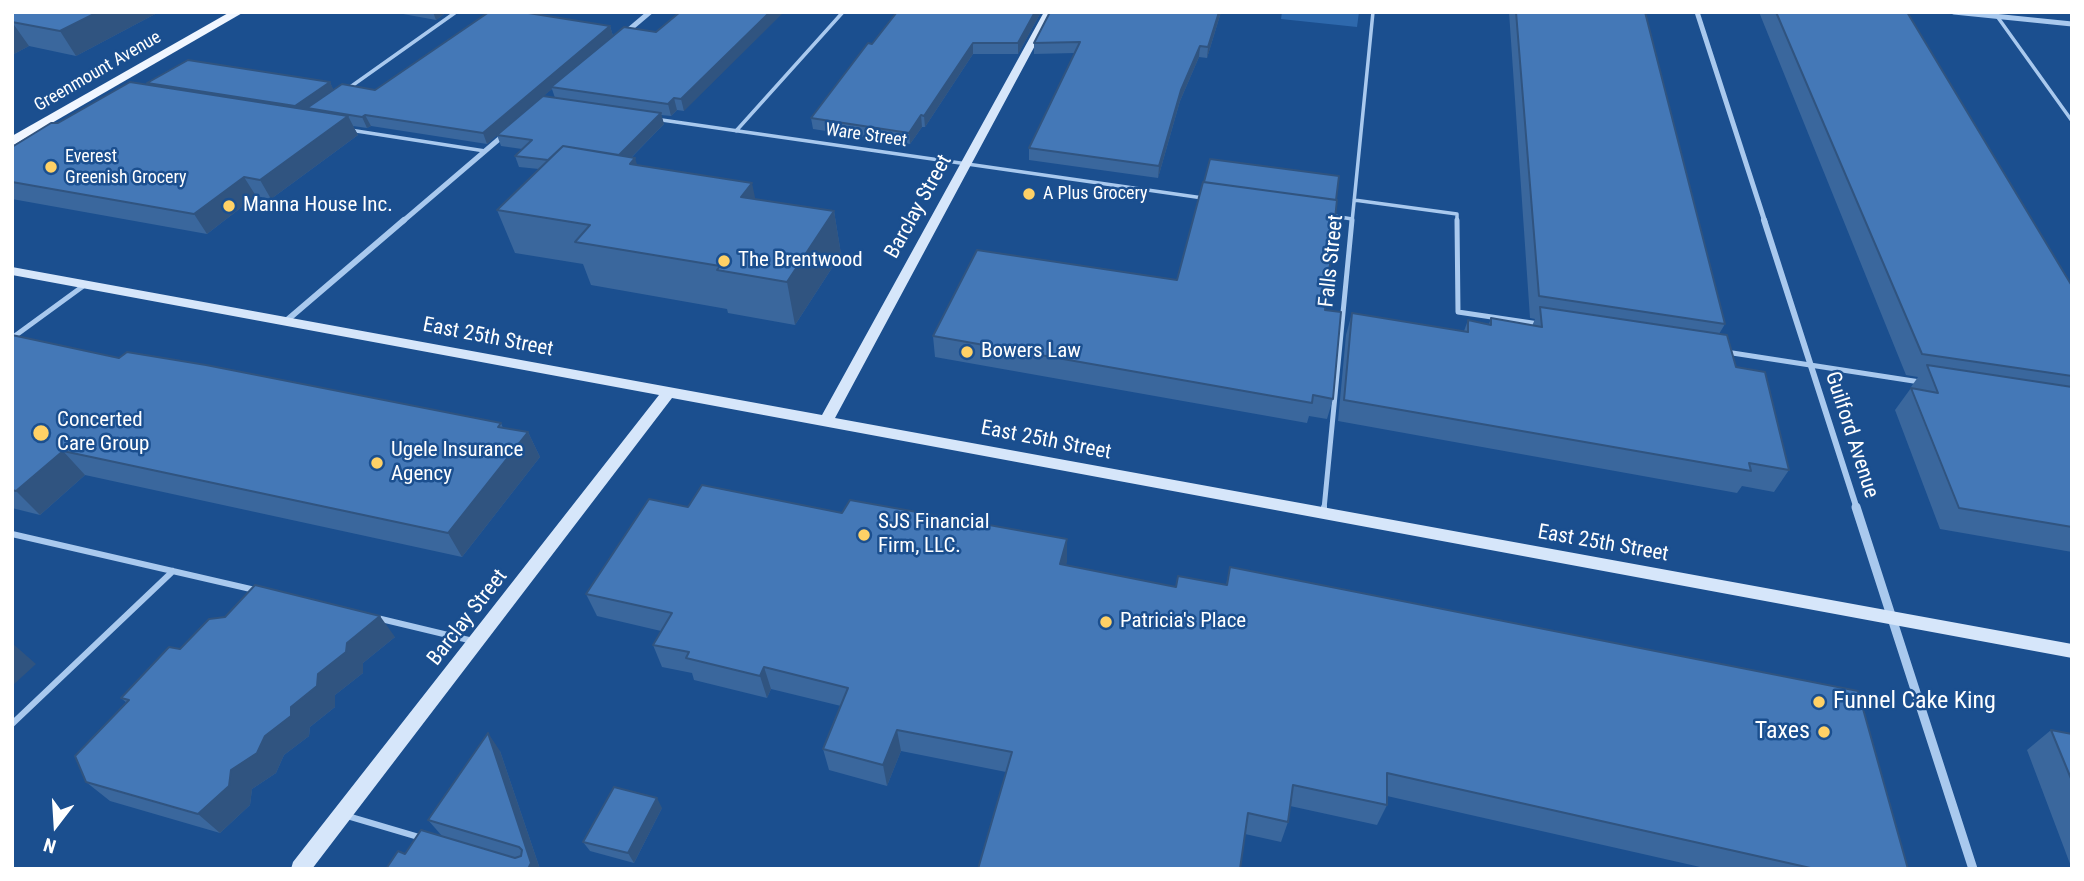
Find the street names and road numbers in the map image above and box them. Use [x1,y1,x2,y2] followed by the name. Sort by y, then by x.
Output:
[31,27,165,117] street label: Greenmount Avenue
[824,120,908,152] street label: Ware Street
[880,151,958,263] street label: Barclay Street
[1315,213,1349,309] street label: Falls Street
[421,313,555,363] street label: East 25th Street
[1819,369,1883,501] street label: Guilford Avenue
[979,416,1113,466] street label: East 25th Street
[1536,520,1670,568] street label: East 25th Street
[423,565,513,671] street label: Barclay Street

